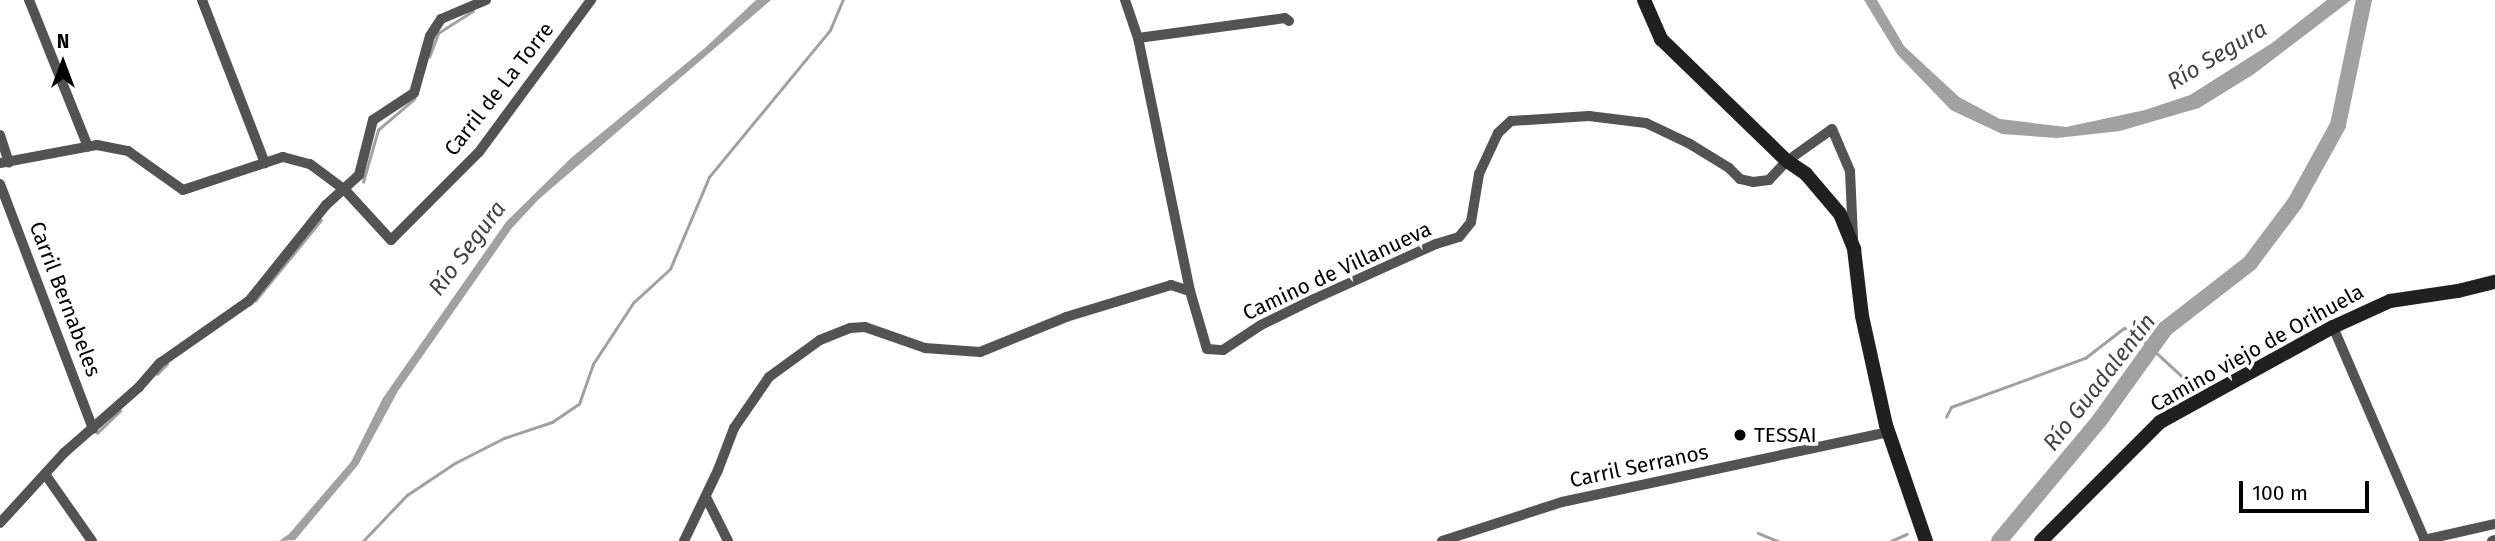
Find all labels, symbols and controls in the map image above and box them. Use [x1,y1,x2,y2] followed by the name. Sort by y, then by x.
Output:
[2162,14,2272,96] water label: Río Segura
[439,17,559,161] street label: Carril de La Torre
[28,28,98,98] north arrow
[57,30,69,53] text: N
[422,195,512,301] water label: Río Segura
[1239,216,1435,326] street label: Camino de Villanueva
[24,218,106,380] street label: Carril Bernabeles
[2146,279,2368,417] street label: Camino viejo de Orihuela
[2037,308,2161,456] water label: Río Guadalentín
[1754,422,1817,448] place label: TESSAI
[1732,427,1748,443] marker: TESSAI
[1567,439,1711,493] street label: Carril Serranos
[2243,468,2372,512] scale bar
[2252,480,2308,506] text: 100 m

